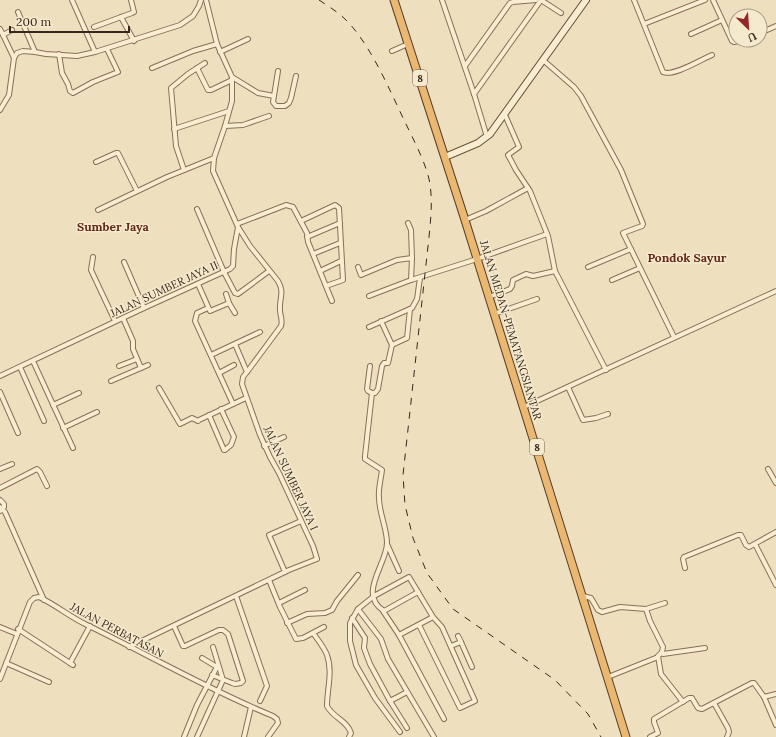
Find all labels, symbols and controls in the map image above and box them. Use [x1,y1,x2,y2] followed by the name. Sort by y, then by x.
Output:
[10,8,129,34] scale bar
[728,8,768,48] north arrow
[16,14,52,29] text: 200 m
[745,29,759,45] text: U
[413,70,427,86] road number: 8
[77,219,150,234] district label: Sumber Jaya
[477,238,545,422] street label: JALAN MEDAN-PEMATANGSIANTAR
[647,250,727,265] district label: Pondok Sayur
[107,258,220,321] street label: JALAN SUMBER JAYA II
[260,423,322,533] street label: JALAN SUMBER JAYA I
[530,439,544,455] road number: 8
[67,599,166,661] street label: JALAN PERBATASAN

